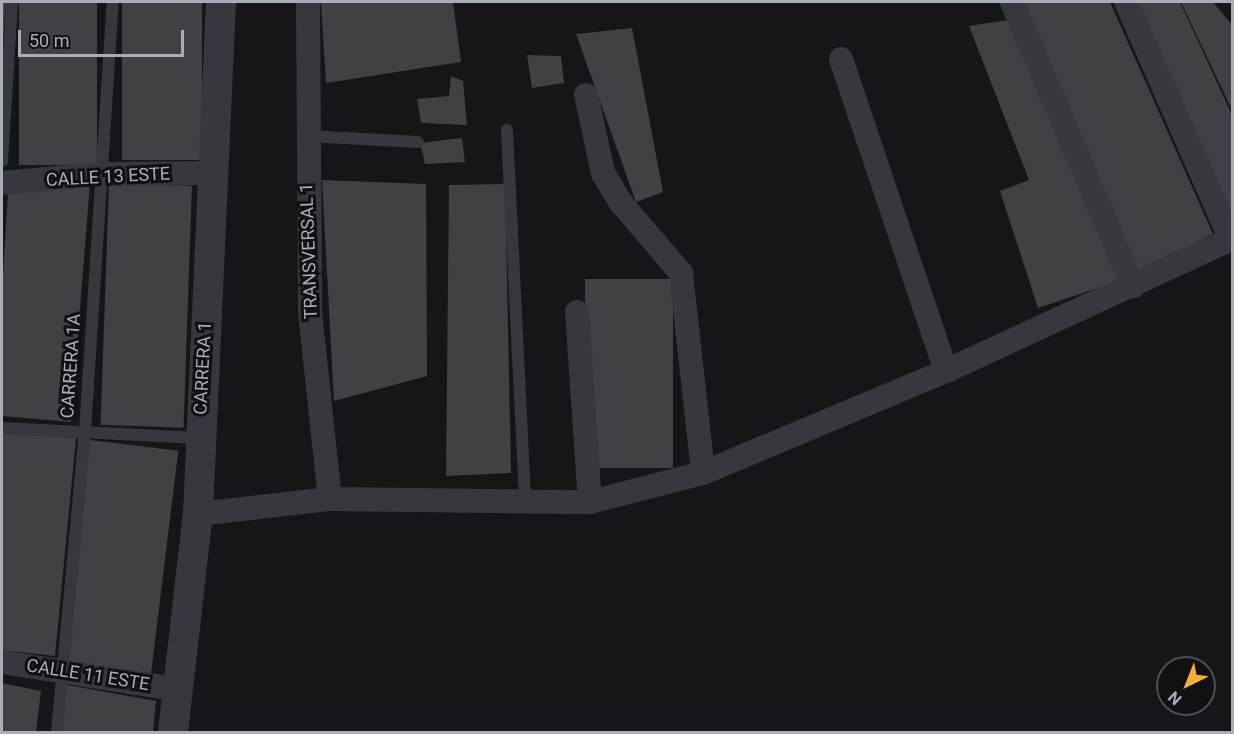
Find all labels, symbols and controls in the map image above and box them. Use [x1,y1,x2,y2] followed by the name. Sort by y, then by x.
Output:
[21,18,188,56] scale bar
[29,30,69,51] text: 50 m
[45,163,171,191] street label: CALLE 13 ESTE
[296,182,322,320] street label: TRANSVERSAL 1
[57,313,85,419] street label: CARRERA 1A
[190,321,216,415] street label: CARRERA 1
[25,655,151,695] street label: CALLE 11 ESTE
[1156,656,1216,716] north arrow
[1164,687,1185,709] text: N

